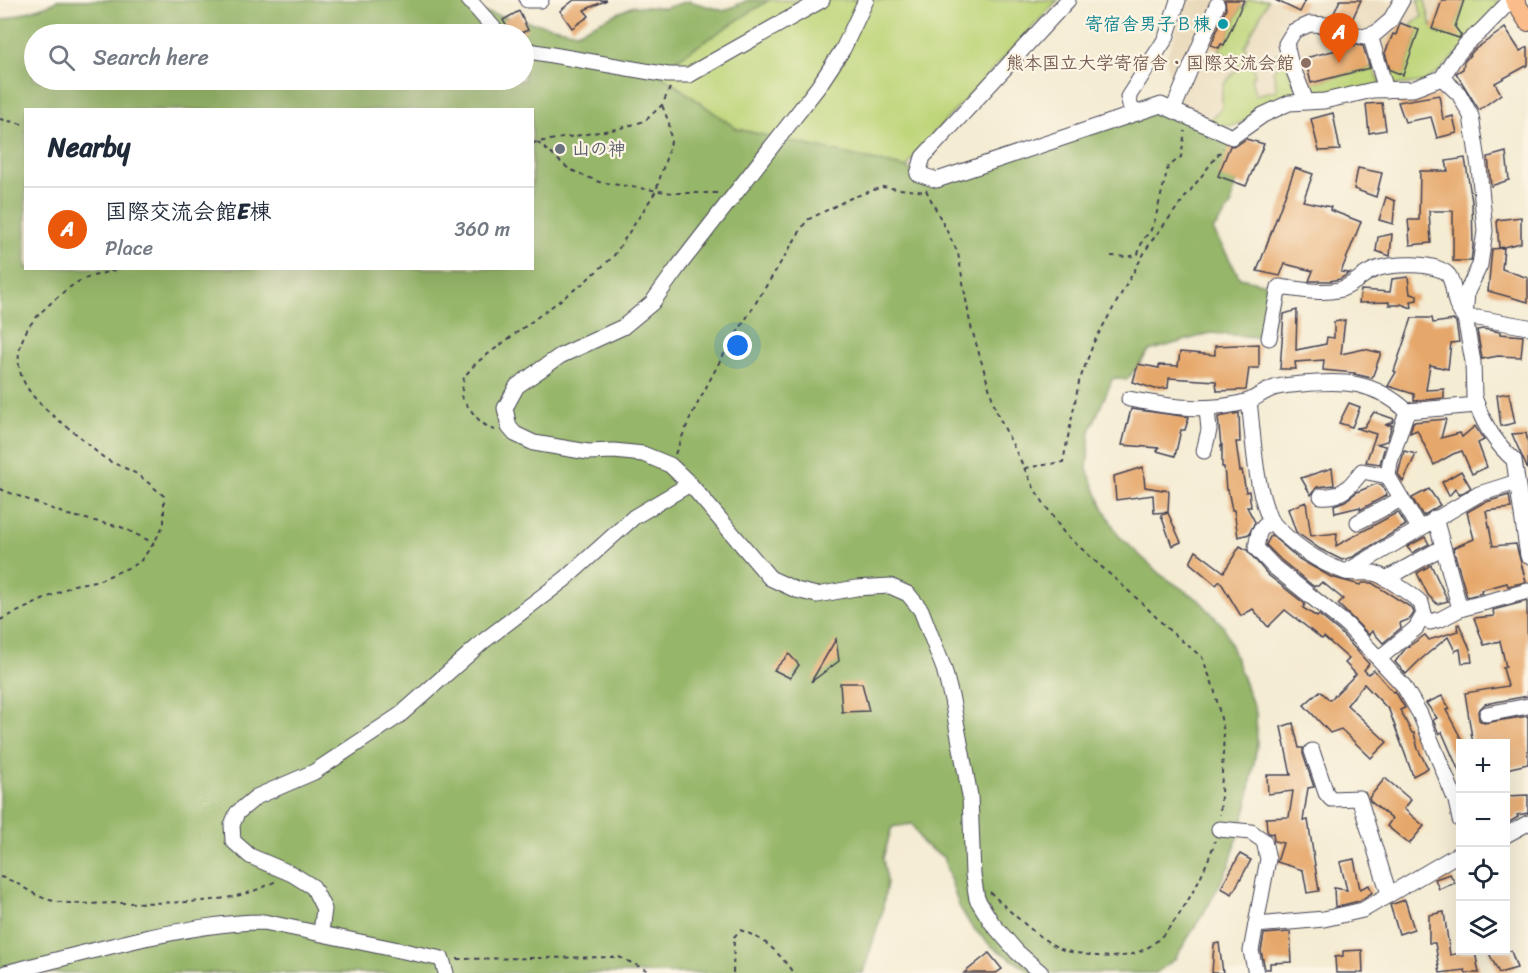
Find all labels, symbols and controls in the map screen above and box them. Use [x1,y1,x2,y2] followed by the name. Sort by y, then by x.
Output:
[1085,8,1211,40] place label: 寄宿舎男子Ｂ棟
[1320,14,1358,63] pin: A
[1216,17,1230,31] marker: 寄宿舎男子Ｂ棟
[24,24,534,90] search box
[93,38,209,77] text: Search here
[45,41,78,74] icon: search
[1006,47,1294,79] place label: 熊本国立大学寄宿舎・国際交流会館
[1299,56,1313,70] marker: 熊本国立大学寄宿舎・国際交流会館
[48,124,130,170] text: Nearby
[572,133,626,165] place label: 山の神
[553,142,567,156] marker: 山の神
[105,192,271,231] text: 国際交流会館E棟
[61,212,74,247] text: A
[454,212,510,247] text: 360 m
[105,231,153,266] text: Place
[723,331,752,360] your location
[1456,739,1510,955] map controls
[1456,739,1510,793] button: +
[1456,793,1510,847] button: −
[1456,847,1510,901] button: locate
[1456,901,1510,955] button: layers

